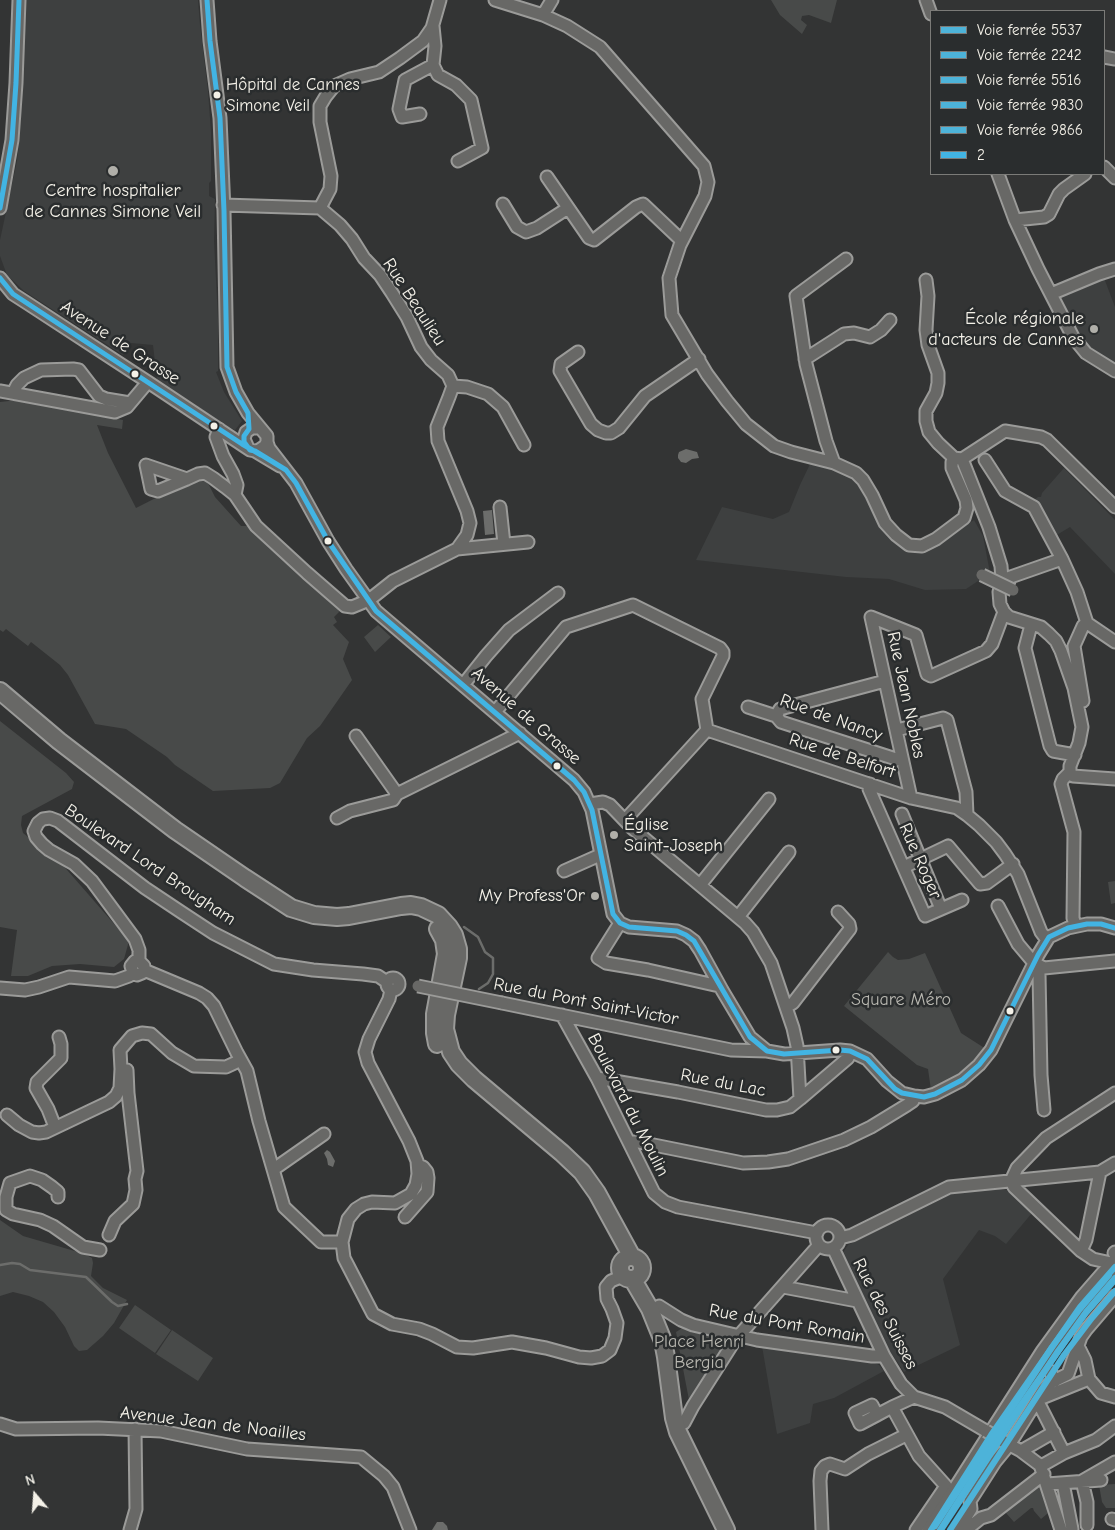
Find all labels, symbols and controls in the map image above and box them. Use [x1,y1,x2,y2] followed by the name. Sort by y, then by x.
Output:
[930,10,1105,175] legend
[977,21,1082,39] text: Voie ferrée 5537
[977,46,1082,64] text: Voie ferrée 2242
[977,71,1081,89] text: Voie ferrée 5516
[226,75,360,115] place label: Hôpital de Cannes Simone Veil
[212,90,222,100] marker: Hôpital de Cannes Simone Veil
[977,96,1083,114] text: Voie ferrée 9830
[977,121,1083,139] text: Voie ferrée 9866
[977,146,985,164] text: 2
[106,164,120,178] marker: Centre hospitalier de Cannes Simone Veil
[25,180,201,222] place label: Centre hospitalier de Cannes Simone Veil
[378,254,450,350] street label: Rue Beaulieu
[56,296,184,390] street label: Avenue de Grasse
[928,308,1084,350] place label: École régionale d'acteurs de Cannes
[1088,323,1100,335] marker: École régionale d'acteurs de Cannes
[130,369,140,379] unlabelled marker
[209,421,219,431] unlabelled marker
[323,536,333,546] unlabelled marker
[882,630,930,760] street label: Rue Jean Nobles
[467,662,585,770] street label: Avenue de Grasse
[777,689,885,747] street label: Rue de Nancy
[786,729,898,783] street label: Rue de Belfort
[552,761,562,771] unlabelled marker
[60,800,240,930] street label: Boulevard Lord Brougham
[624,814,723,856] place label: Église Saint-Joseph
[894,820,946,902] street label: Rue Roger
[608,829,620,841] marker: Église Saint-Joseph
[479,885,585,907] place label: My Profess'Or
[589,890,601,902] marker: My Profess'Or
[492,973,680,1031] street label: Rue du Pont Saint-Victor
[851,989,951,1011] park label: Square Méro
[1005,1006,1015,1016] unlabelled marker
[583,1030,673,1180] street label: Boulevard du Moulin
[831,1045,841,1055] unlabelled marker
[679,1064,767,1102] street label: Rue du Lac
[848,1255,922,1373] street label: Rue des Suisses
[707,1300,867,1348] street label: Rue du Pont Romain
[654,1331,744,1374] park label: Place Henri Bergia
[119,1402,307,1446] street label: Avenue Jean de Noailles
[10,1470,60,1520] north arrow
[23,1471,37,1490] text: N

